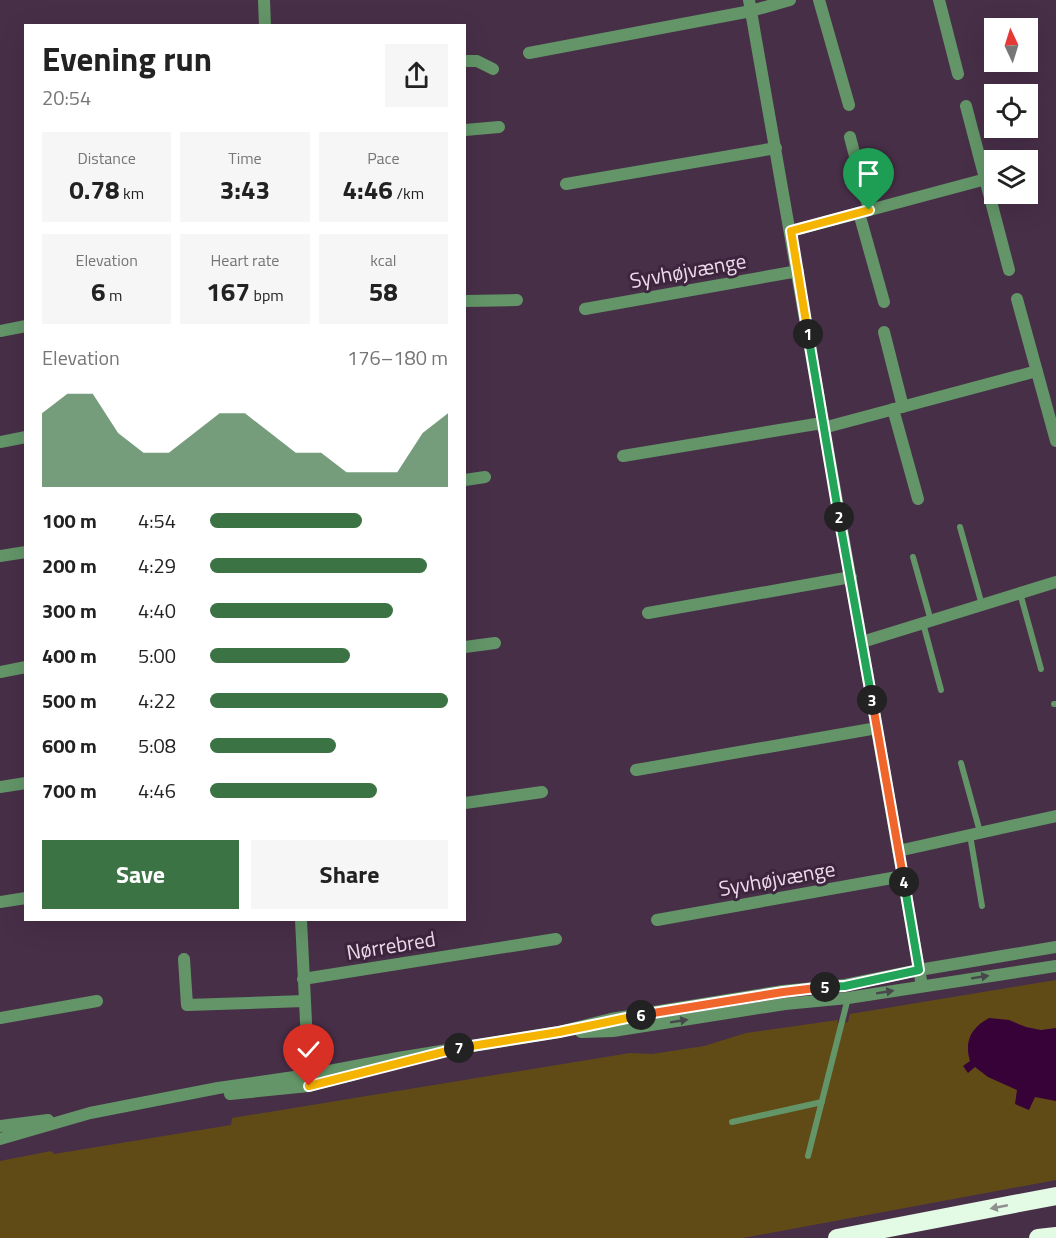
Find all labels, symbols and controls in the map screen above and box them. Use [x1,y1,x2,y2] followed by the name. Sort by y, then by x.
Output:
[984,18,1038,72] north arrow
[984,18,1038,204] map controls
[42,34,212,84] text: Evening run
[385,44,448,107] button: share
[42,82,91,113] text: 20:54
[984,84,1038,138] button: locate
[77,146,136,170] text: Distance
[228,146,262,170] text: Time
[367,146,400,170] text: Pace
[843,148,894,210] pin
[984,150,1038,204] button: layers
[852,157,885,190] icon: arrive
[69,170,120,209] text: 0.78
[220,170,270,209] text: 3:43
[343,170,393,209] text: 4:46
[120,181,144,205] text: km
[393,181,424,205] text: /km
[627,244,749,296] street label: Syvhøjvænge
[76,248,138,272] text: Elevation
[211,248,279,272] text: Heart rate
[370,248,396,272] text: kcal
[91,272,105,311] text: 6
[206,272,250,311] text: 167
[369,272,398,311] text: 58
[105,283,122,307] text: m
[250,283,284,307] text: bpm
[793,319,823,349] pin: 1
[804,322,812,346] text: 1
[42,342,120,373] text: Elevation
[347,342,448,373] text: 176–180 m
[824,502,854,532] pin: 2
[42,505,97,536] text: 100 m
[138,505,176,536] text: 4:54
[835,505,843,529] text: 2
[42,550,97,581] text: 200 m
[138,550,176,581] text: 4:29
[42,595,97,626] text: 300 m
[138,595,176,626] text: 4:40
[42,640,97,671] text: 400 m
[138,640,176,671] text: 5:00
[42,685,97,716] text: 500 m
[138,685,176,716] text: 4:22
[857,685,887,715] pin: 3
[868,688,876,712] text: 3
[42,730,97,761] text: 600 m
[138,730,176,761] text: 5:08
[42,775,97,806] text: 700 m
[138,775,176,806] text: 4:46
[42,840,239,909] button: Save
[251,840,448,909] button: Share
[716,852,838,904] street label: Syvhøjvænge
[889,867,919,897] pin: 4
[900,870,908,894] text: 4
[344,922,438,968] street label: Nørrebred
[810,972,840,1002] pin: 5
[970,973,989,982] one-way arrow
[821,975,829,999] text: 5
[875,987,894,996] one-way arrow
[626,1000,656,1030] pin: 6
[637,1003,645,1027] text: 6
[670,1016,689,1025] one-way arrow
[283,1024,334,1086] pin
[292,1033,325,1066] icon: check
[444,1033,474,1063] pin: 7
[455,1036,463,1060] text: 7
[989,1203,1008,1212] one-way arrow

